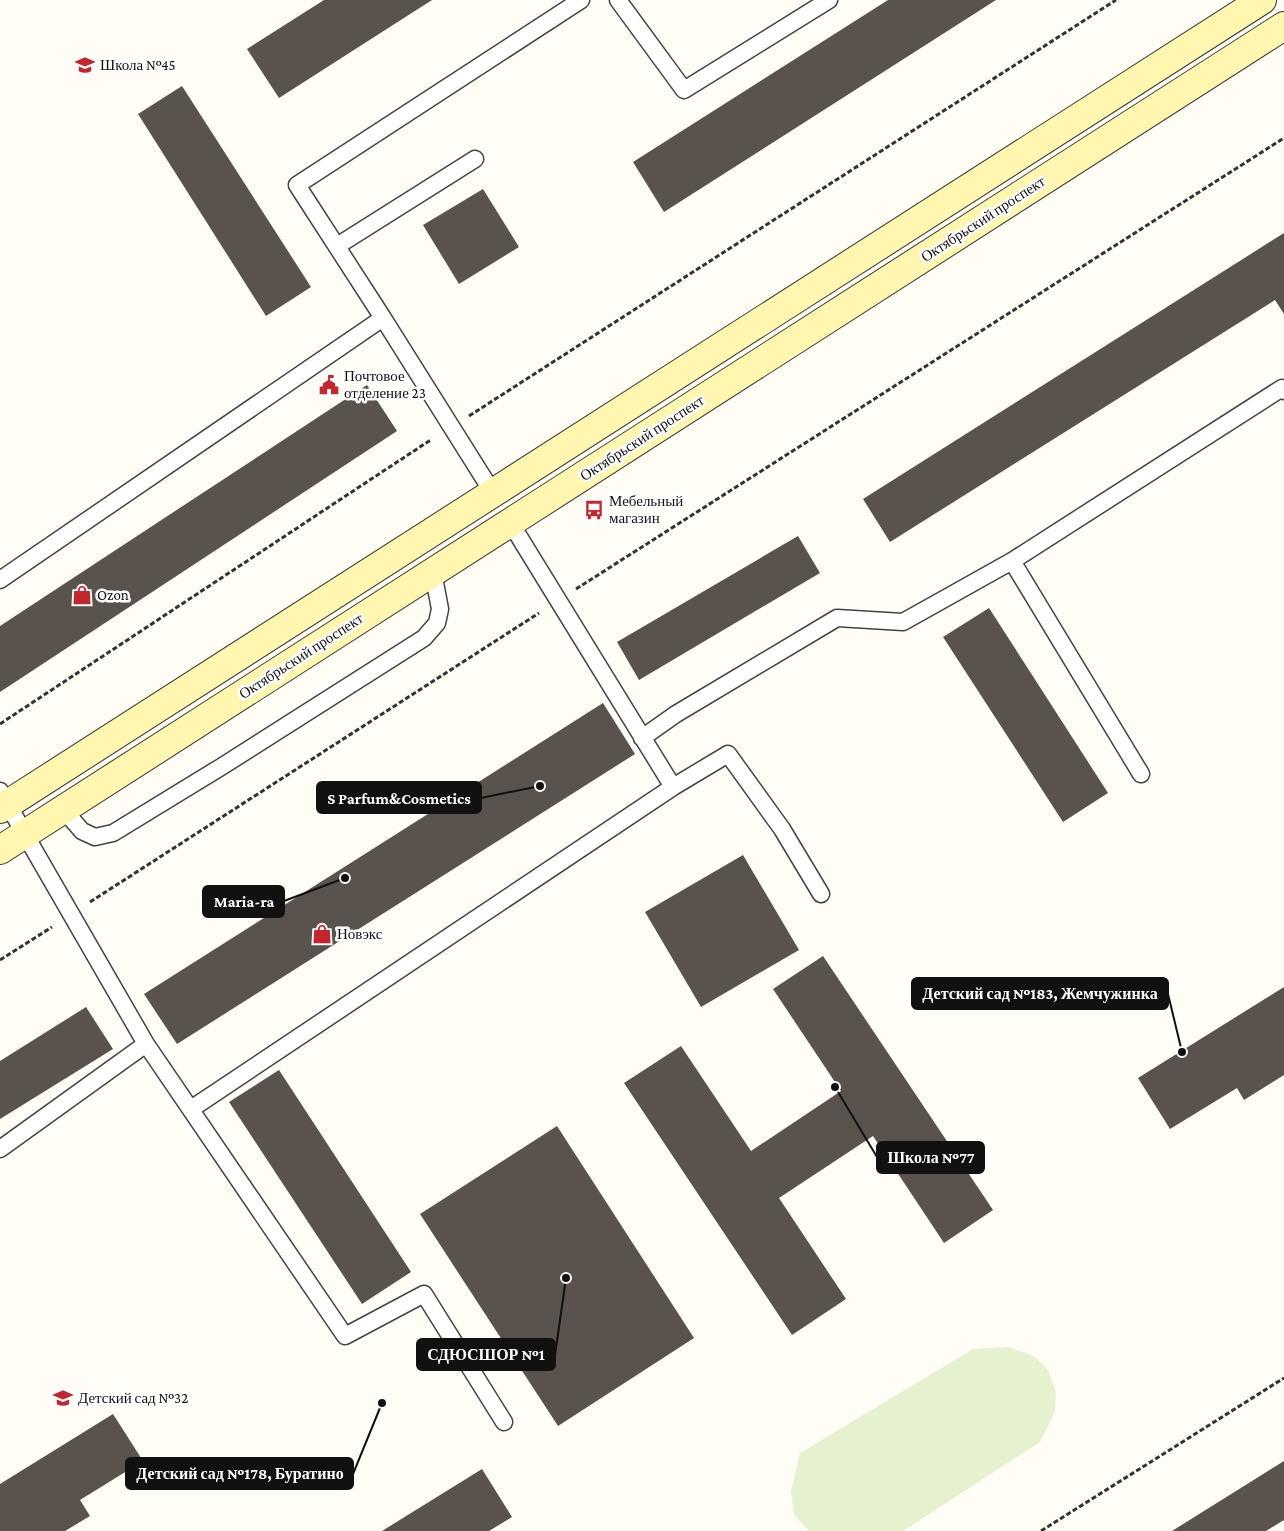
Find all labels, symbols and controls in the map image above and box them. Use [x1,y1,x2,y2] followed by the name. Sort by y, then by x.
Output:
[74,54,96,76] school or university icon: Школа №45
[100,57,176,73] place label: Школа №45
[918,173,1048,265] street label: Октябрьский проспект
[344,368,426,401] place label: Почтовое отделение 23
[318,374,340,396] public building icon: Почтовое отделение 23
[577,392,707,484] street label: Октябрьский проспект
[609,493,683,526] place label: Мебельный магазин
[583,499,605,521] bus stop icon: Мебельный магазин
[71,584,93,606] shop icon: Ozon
[97,587,129,603] place label: Ozon
[236,610,366,702] street label: Октябрьский проспект
[317,782,481,813] callout: S Parfum&Cosmetics
[327,790,471,807] text: S Parfum&Cosmetics
[203,886,284,917] callout: Maria-ra
[214,893,274,910] text: Maria-ra
[311,923,333,945] shop icon: Новэкс
[337,926,383,942] place label: Новэкс
[912,978,1168,1009] callout: Детский сад №183, Жемчужинка
[922,985,1158,1003] text: Детский сад №183, Жемчужинка
[877,1142,984,1173] callout: Школа №77
[887,1149,975,1166] text: Школа №77
[417,1339,555,1370] callout: СДЮСШОР №1
[427,1346,545,1364] text: СДЮСШОР №1
[52,1387,74,1409] school or university icon: Детский сад №32
[78,1390,188,1406] place label: Детский сад №32
[126,1458,353,1489] callout: Детский сад №178, Буратино
[136,1465,344,1483] text: Детский сад №178, Буратино

